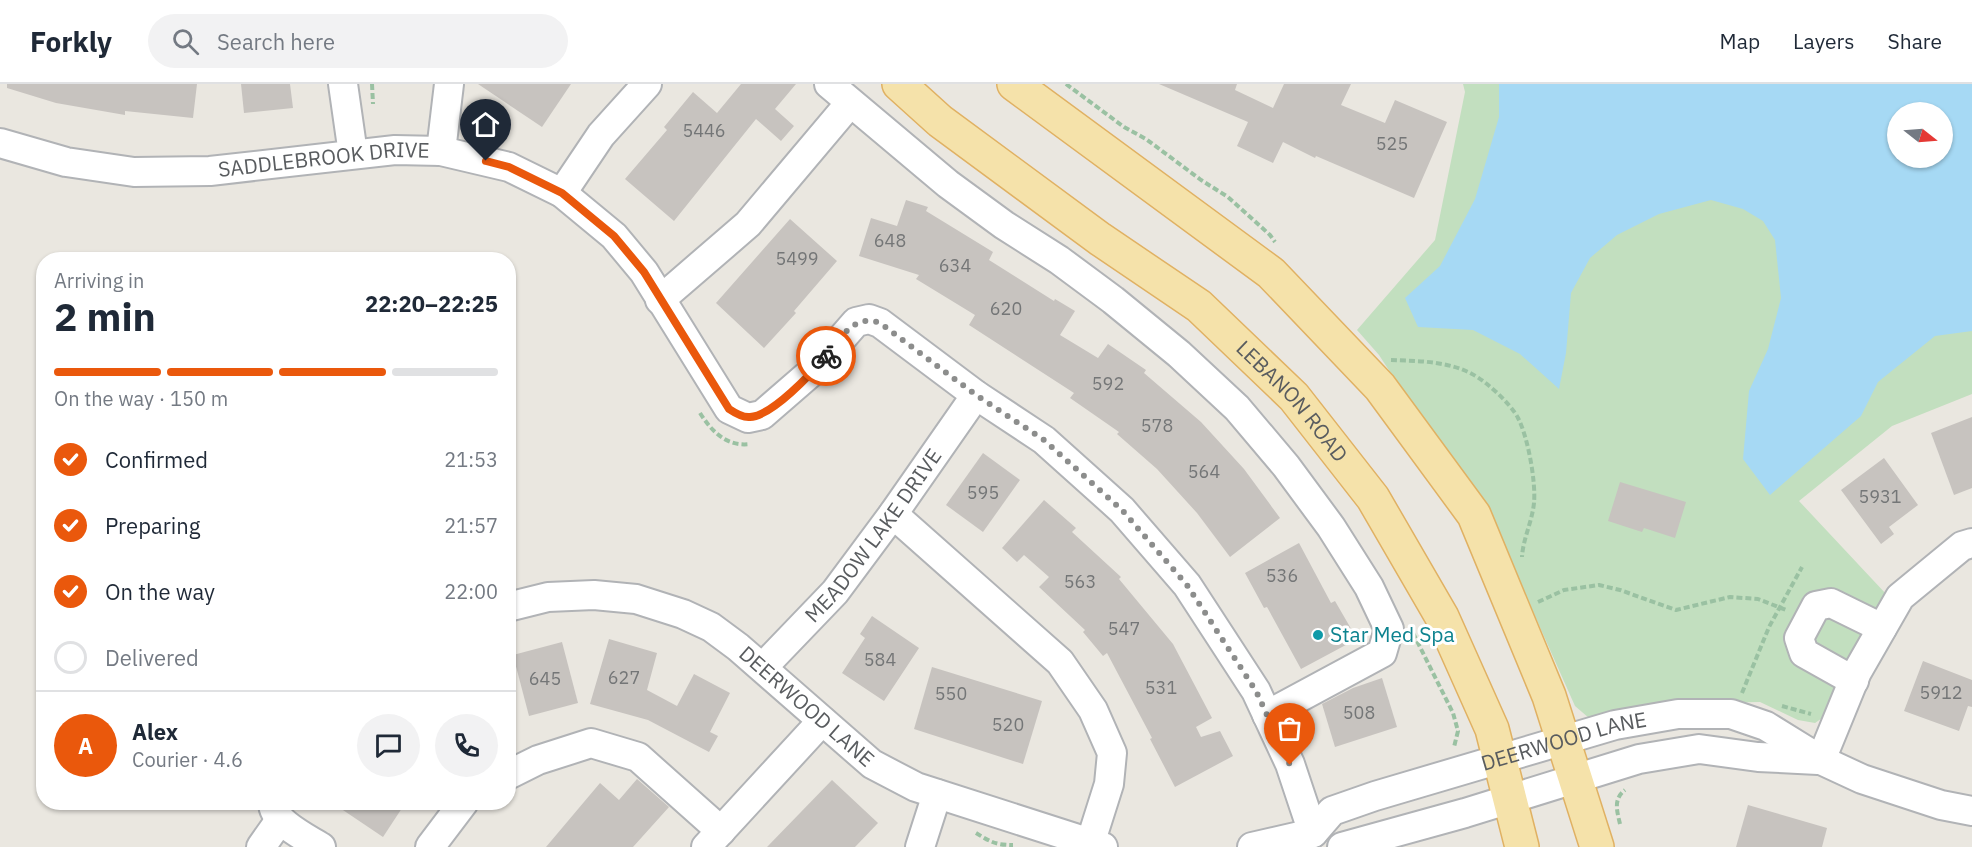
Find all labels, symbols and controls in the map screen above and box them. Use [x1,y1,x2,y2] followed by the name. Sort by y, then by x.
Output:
[148,14,568,68] search box
[30,23,112,60] text: Forkly
[169,25,202,58] icon: search
[217,27,335,56] text: Search here
[1720,27,1760,55] text: Map
[1793,27,1855,55] text: Layers
[1888,27,1942,55] text: Share
[460,99,511,161] pin
[1887,102,1953,168] north arrow
[1887,102,1953,168] map controls
[469,108,502,141] icon: home
[682,119,726,142] house number: 5446
[1376,132,1408,155] house number: 525
[217,135,430,183] street label: SADDLEBROOK DRIVE
[874,229,906,252] house number: 648
[775,247,819,270] house number: 5499
[939,254,971,277] house number: 634
[54,267,144,294] text: Arriving in
[365,289,498,318] text: 22:20–22:25
[54,291,156,342] text: 2 min
[990,297,1022,320] house number: 620
[796,326,856,386] courier
[1231,334,1355,467] street label: LEBANON ROAD
[810,340,843,373] icon: bike
[1092,372,1124,395] house number: 592
[54,385,228,412] text: On the way · 150 m
[1141,414,1173,437] house number: 578
[54,443,87,476] icon: check
[798,443,947,628] street label: MEADOW LAKE DRIVE
[105,445,208,474] text: Confirmed
[444,446,498,473] text: 21:53
[1188,460,1220,483] house number: 564
[967,481,999,504] house number: 595
[1858,485,1902,508] house number: 5931
[54,509,87,542] icon: check
[105,511,200,540] text: Preparing
[444,512,498,539] text: 21:57
[1266,564,1298,587] house number: 536
[1064,570,1096,593] house number: 563
[54,575,87,608] icon: check
[105,577,215,606] text: On the way
[444,578,498,605] text: 22:00
[1108,617,1140,640] house number: 547
[1330,620,1455,648] place label: Star Med Spa
[1311,628,1325,642] marker: Star Med Spa
[733,639,881,773] street label: DEERWOOD LANE
[105,643,199,672] text: Delivered
[864,648,896,671] house number: 584
[608,666,640,689] house number: 627
[529,667,561,690] house number: 645
[1145,676,1177,699] house number: 531
[1919,681,1963,704] house number: 5912
[935,682,967,705] house number: 550
[1343,701,1375,724] house number: 508
[1264,703,1315,765] pin
[1478,705,1649,777] street label: DEERWOOD LANE
[1273,712,1306,745] icon: bag
[992,713,1024,736] house number: 520
[357,714,420,777] button: chat
[435,714,498,777] button: phone
[132,717,178,746] text: Alex
[78,731,93,760] text: A
[132,746,243,773] text: Courier · 4.6

